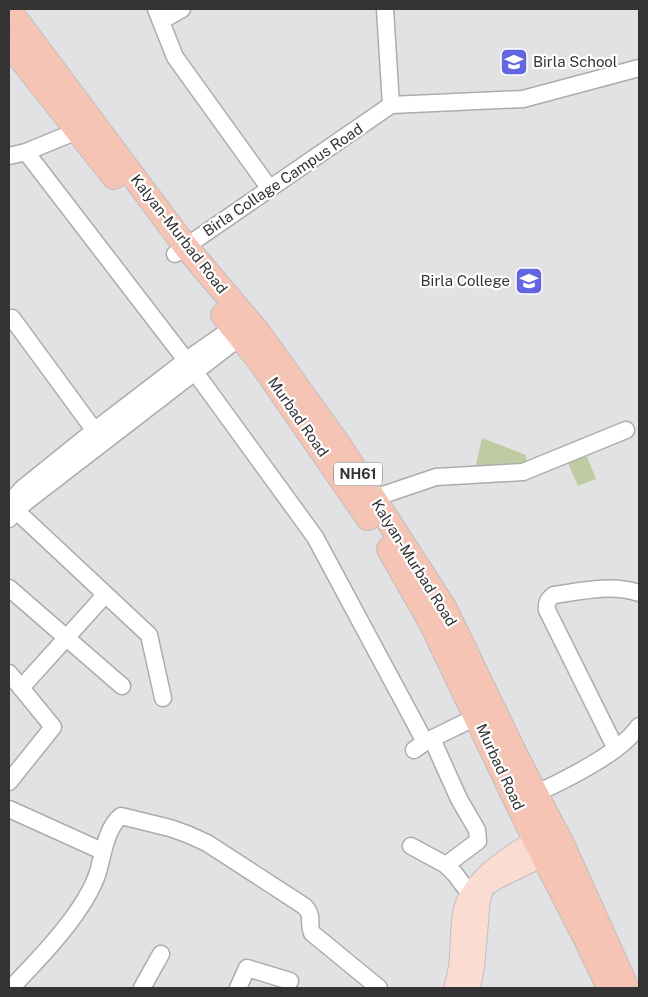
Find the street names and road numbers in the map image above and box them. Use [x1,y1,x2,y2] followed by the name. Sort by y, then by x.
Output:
[200,120,366,239] street label: Birla Collage Campus Road
[128,171,231,297] street label: Kalyan-Murbad Road
[265,374,332,460] street label: Murbad Road
[334,462,382,486] road number: NH61
[368,496,460,629] street label: Kalyan-Murbad Road
[473,721,528,813] street label: Murbad Road

